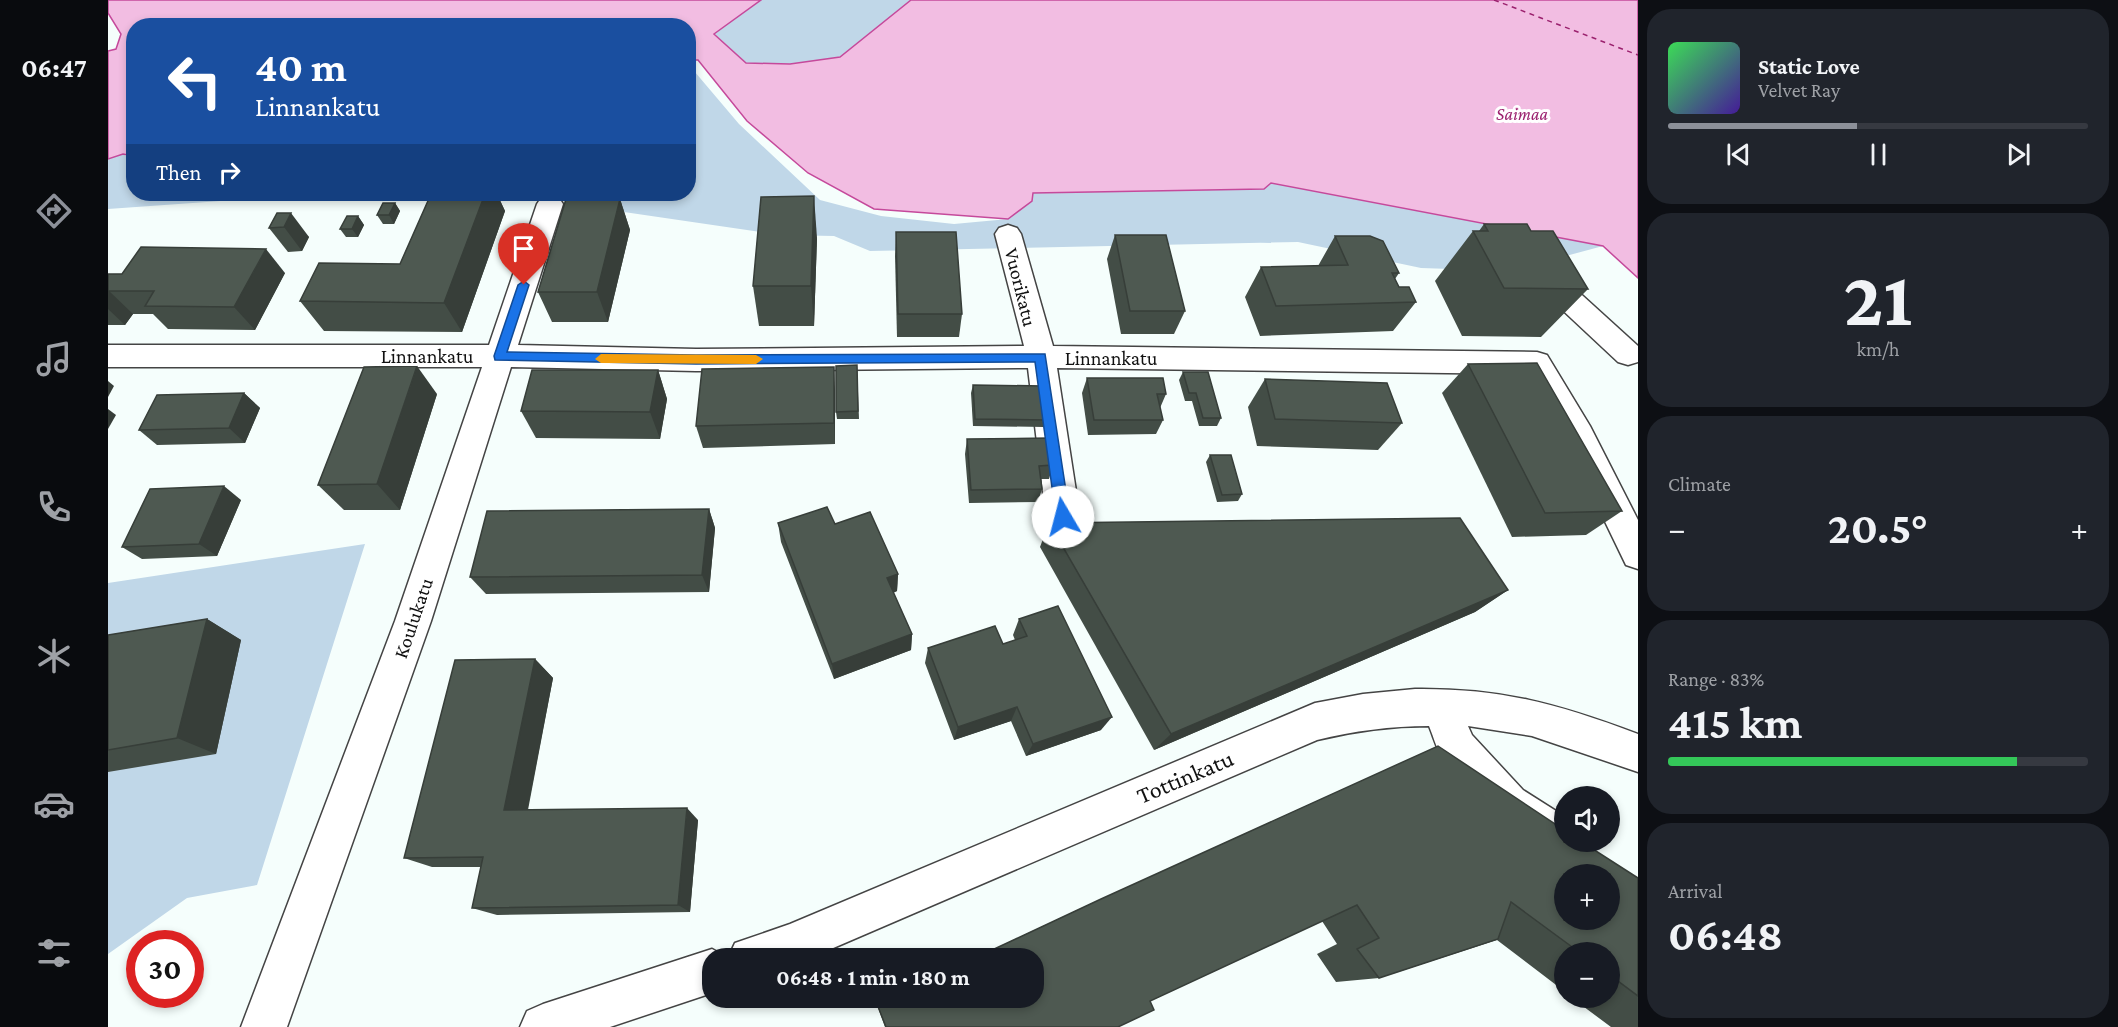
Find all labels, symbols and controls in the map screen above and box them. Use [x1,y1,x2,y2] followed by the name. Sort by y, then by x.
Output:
[156,42,234,120] icon: left
[255,43,347,90] text: 40 m
[21,53,87,83] text: 06:47
[1758,54,1860,79] text: Static Love
[1758,79,1840,101] text: Velvet Ray
[255,92,380,122] text: Linnankatu
[1496,104,1548,124] water label: Saimaa
[1722,138,1755,171] icon: previous
[1862,138,1895,171] icon: pause
[2002,138,2035,171] icon: next
[213,156,246,189] icon: right
[156,160,201,185] text: Then
[33,190,75,232] icon: directions
[498,223,549,285] pin
[507,232,540,265] icon: arrive
[1001,246,1041,329] street label: Vuorikatu
[1844,255,1912,342] text: 21
[33,338,75,380] icon: music
[1856,338,1900,360] text: km/h
[381,345,474,367] street label: Linnankatu
[1065,347,1158,369] street label: Linnankatu
[1668,473,1731,495] text: Climate
[1031,485,1095,549] position arrow
[33,486,75,528] icon: phone
[1828,503,1928,553] text: 20.5°
[1668,510,1685,547] text: −
[2071,510,2088,547] text: +
[389,575,437,661] street label: Koulukatu
[33,635,75,677] icon: climate
[1668,668,1764,690] text: Range · 83%
[1668,698,1802,748] text: 415 km
[1132,744,1237,809] street label: Tottinkatu
[33,783,75,825] icon: car
[1554,786,1620,1008] map controls
[1554,786,1620,852] button: sound
[1554,864,1620,930] button: +
[1668,880,1722,902] text: Arrival
[1668,910,1783,960] text: 06:48
[126,930,204,1008] speed limit sign: 30
[33,932,75,974] icon: filters
[1554,942,1620,1008] button: −
[776,965,970,990] text: 06:48 · 1 min · 180 m

